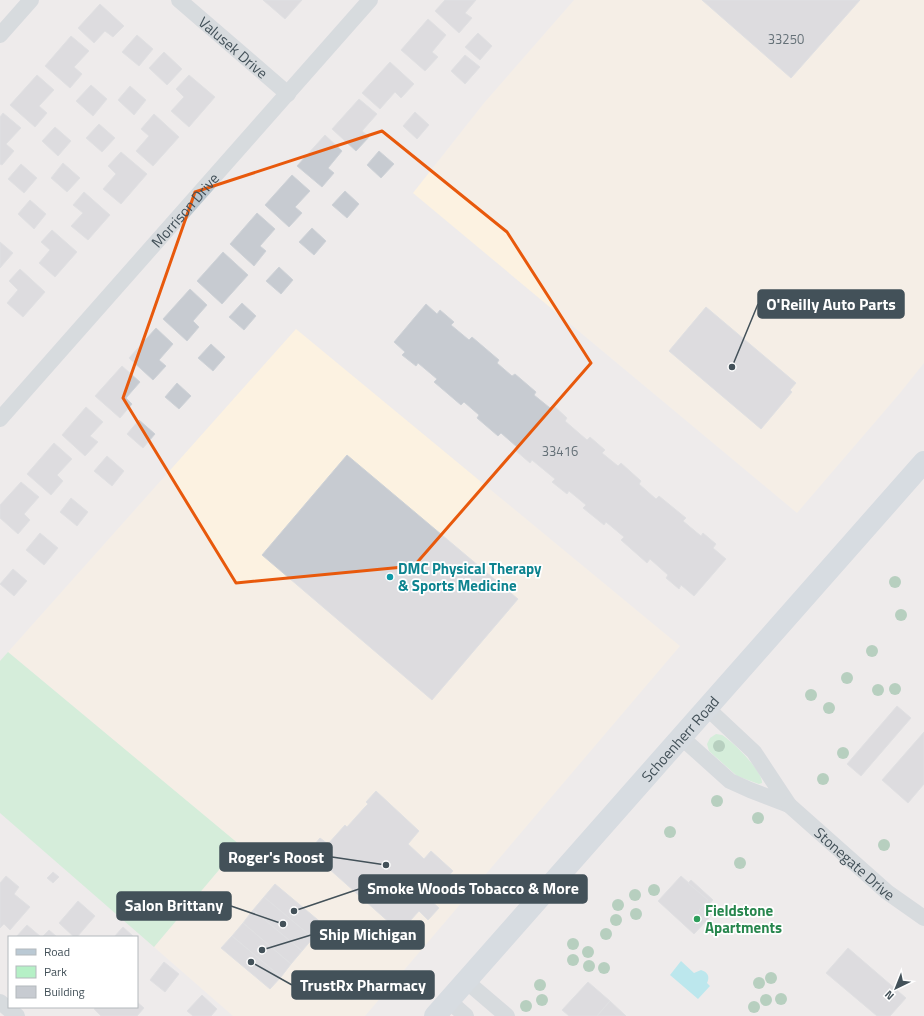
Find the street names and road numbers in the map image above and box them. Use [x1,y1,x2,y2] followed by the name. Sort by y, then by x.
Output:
[194,10,273,84] street label: Valusek Drive
[145,167,224,252] street label: Morrison Drive
[635,690,724,787] street label: Schoenherr Road
[809,821,900,906] street label: Stonegate Drive

